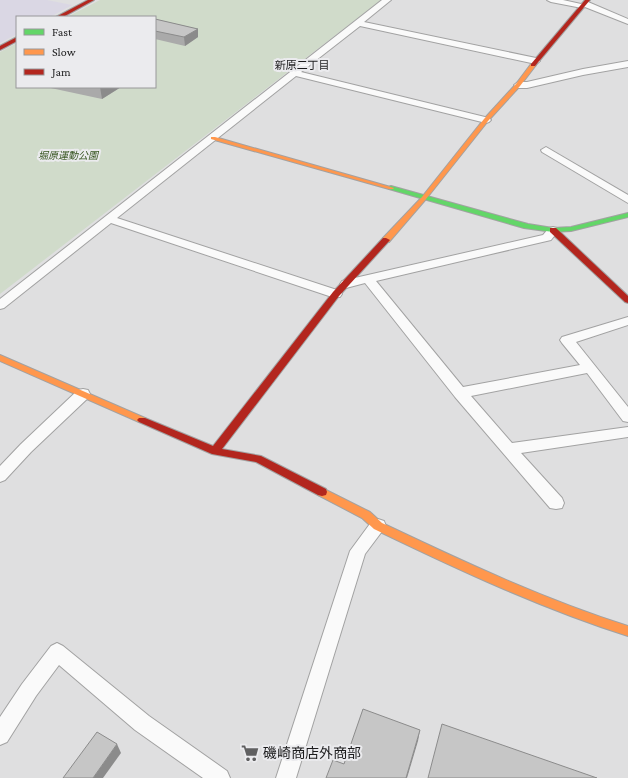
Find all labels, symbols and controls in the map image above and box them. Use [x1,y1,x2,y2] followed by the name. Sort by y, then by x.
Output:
[16,16,156,88] legend
[52,25,73,39] text: Fast
[52,45,76,59] text: Slow
[275,59,330,71] district label: 新原二丁目
[51,65,71,79] text: Jam
[38,150,100,161] park label: 堀原運動公園
[240,743,260,763] supermarket icon: 磯崎商店外商部
[263,745,361,761] place label: 磯崎商店外商部

